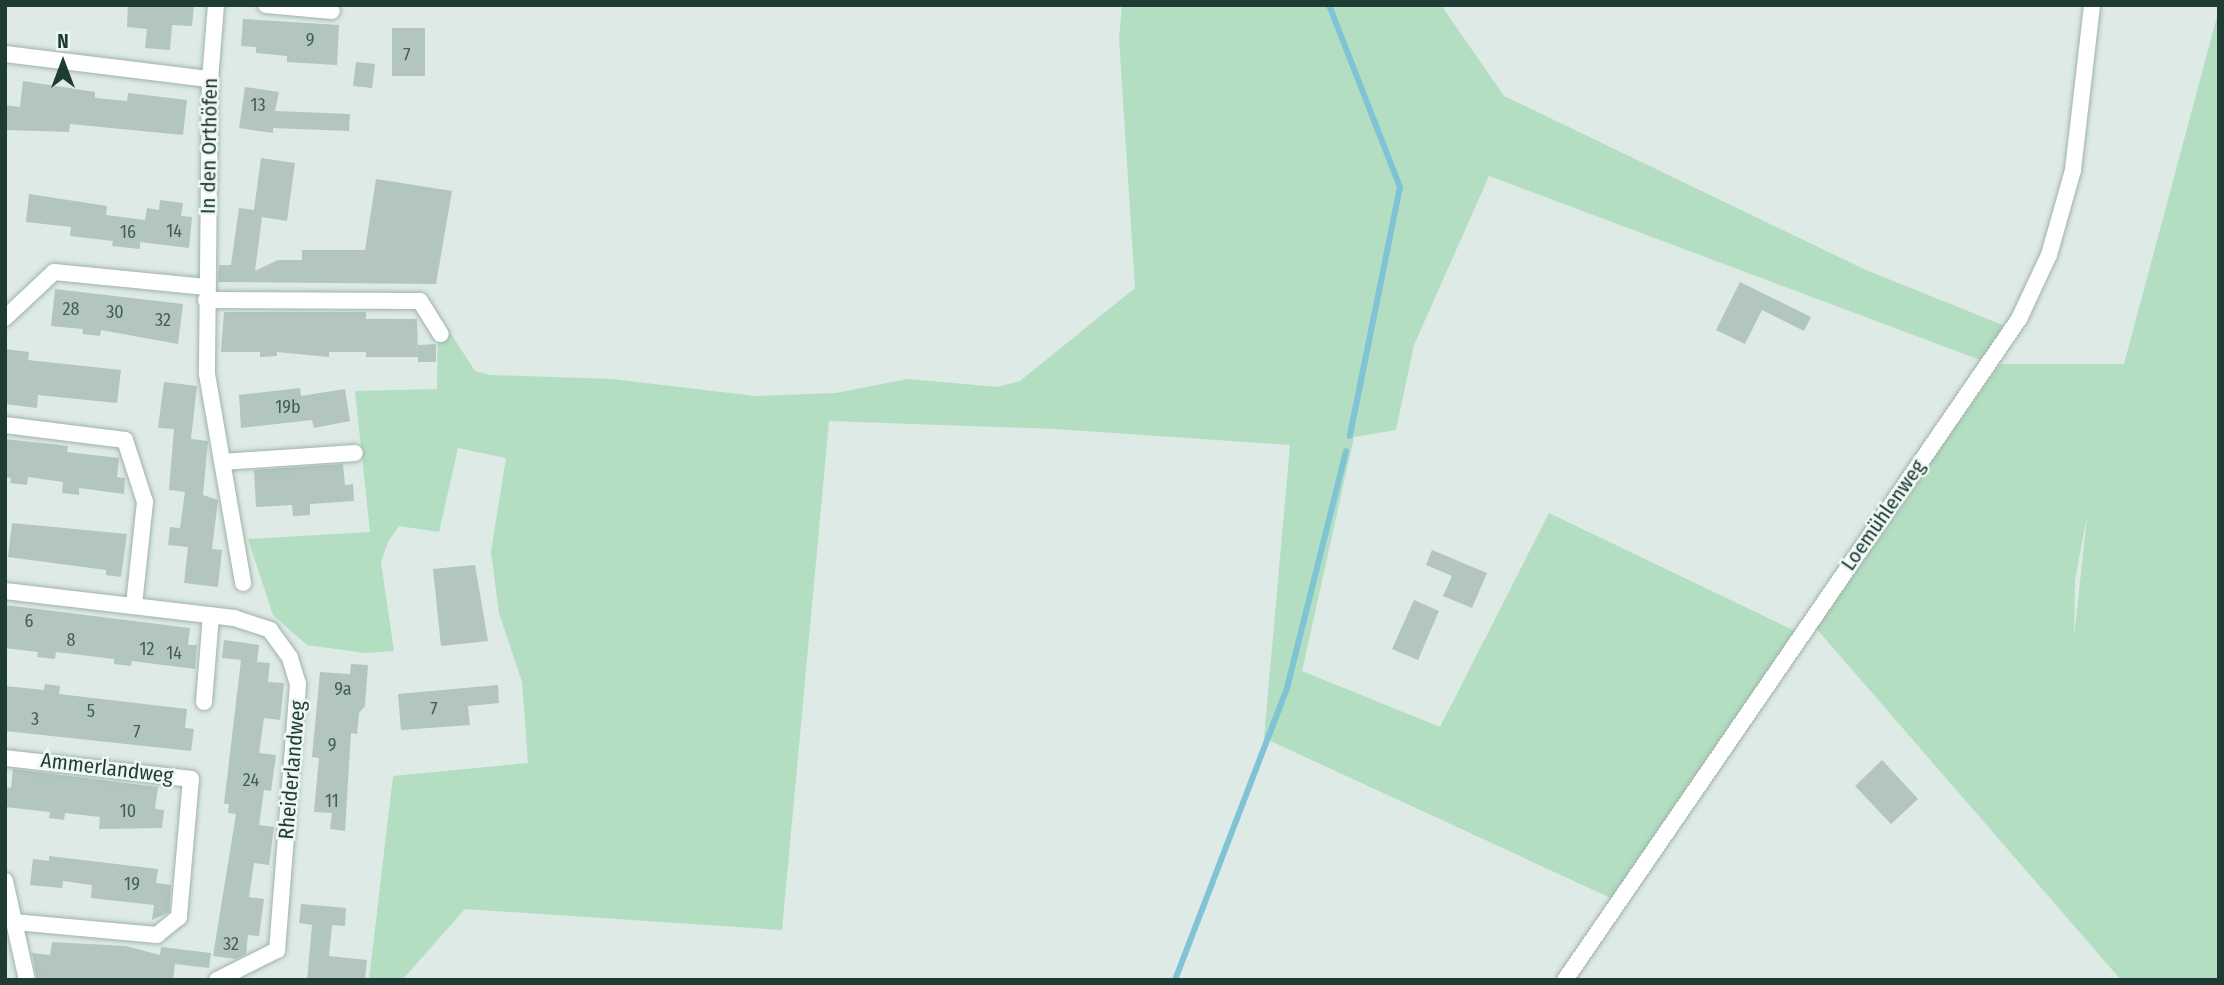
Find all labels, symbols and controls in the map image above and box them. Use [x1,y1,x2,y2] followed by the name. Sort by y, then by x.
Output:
[28,28,98,98] north arrow
[306,29,314,51] house number: 9
[57,30,69,53] text: N
[403,44,411,66] house number: 7
[195,78,223,214] street label: In den Orthöfen
[250,94,266,116] house number: 13
[166,220,182,242] house number: 14
[120,221,136,243] house number: 16
[63,298,79,320] house number: 28
[106,301,124,323] house number: 30
[155,309,171,331] house number: 32
[275,396,301,418] house number: 19b
[1836,455,1930,575] street label: Loemühlenweg
[25,610,33,632] house number: 6
[67,629,75,651] house number: 8
[140,638,154,660] house number: 12
[166,642,182,664] house number: 14
[334,678,352,700] house number: 9a
[430,698,438,720] house number: 7
[87,700,95,722] house number: 5
[273,700,311,840] street label: Rheiderlandweg
[31,708,39,730] house number: 3
[133,721,141,743] house number: 7
[328,734,336,756] house number: 9
[39,747,175,789] street label: Ammerlandweg
[243,769,259,791] house number: 24
[325,790,339,812] house number: 11
[120,800,136,822] house number: 10
[124,873,140,895] house number: 19
[223,933,239,955] house number: 32

